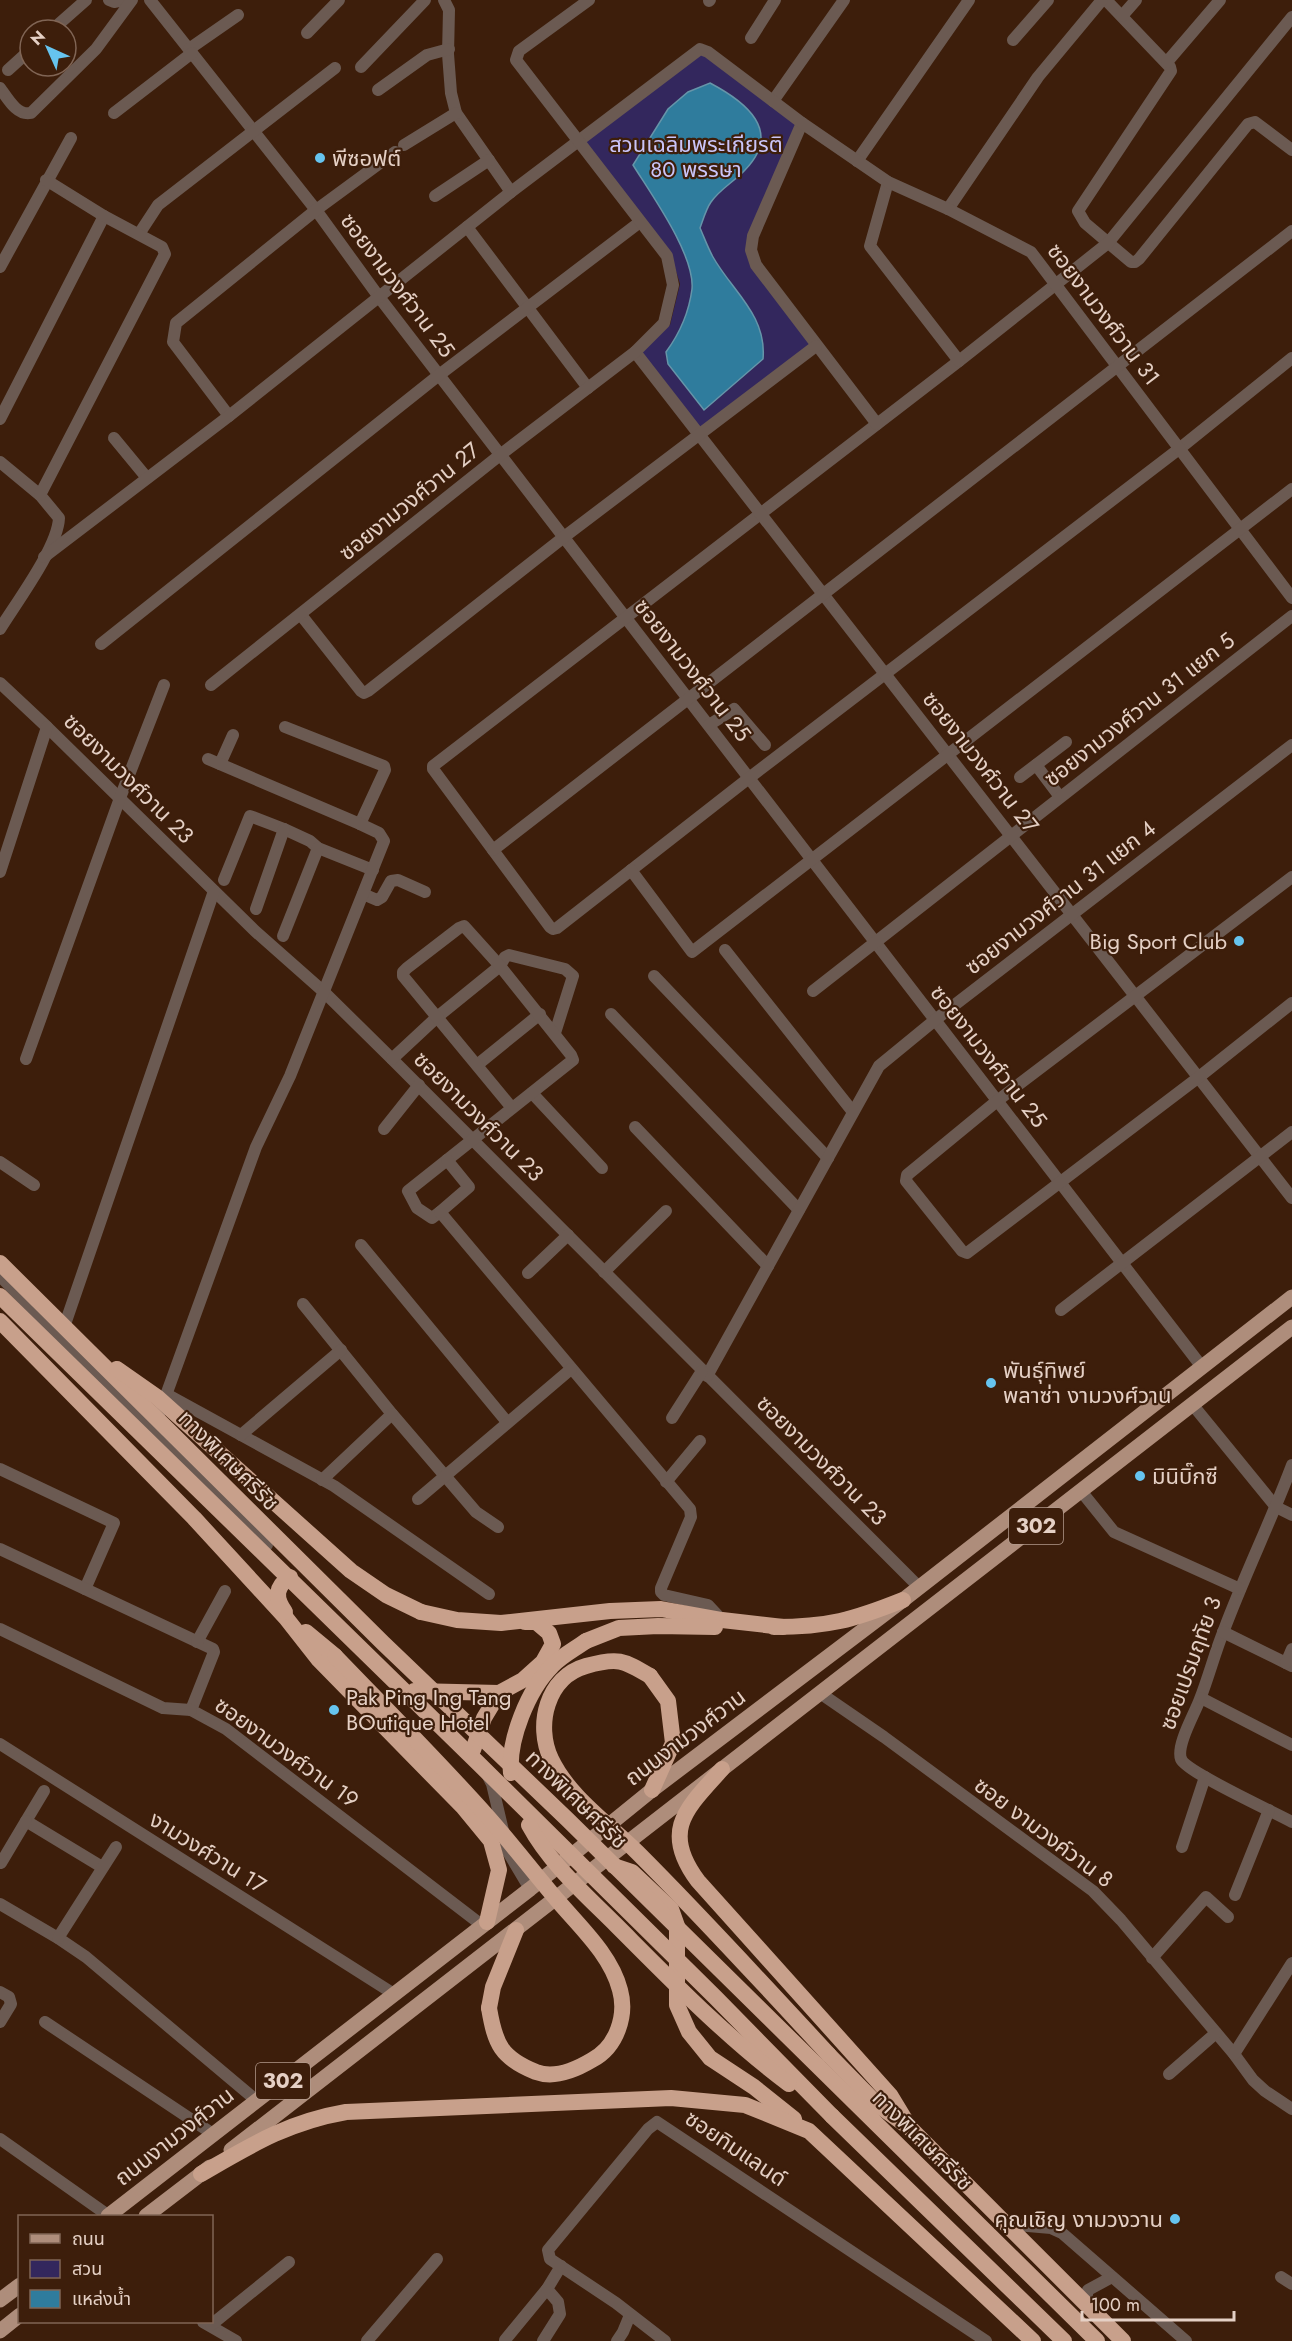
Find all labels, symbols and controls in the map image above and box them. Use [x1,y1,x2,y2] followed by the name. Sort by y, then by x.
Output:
[18,18,78,78] north arrow
[25,25,50,50] text: N
[609,128,783,185] park label: สวนเฉลิมพระเกียรติ 80 พรรษา
[332,142,401,174] place label: พีซอฟต์
[313,151,327,165] marker: พีซอฟต์
[333,206,463,364] street label: ซอยงามวงศ์วาน 25
[1040,236,1168,392] street label: ซอยงามวงศ์วาน 31
[332,434,486,568] street label: ซอยงามวงศ์วาน 27
[627,592,759,748] street label: ซอยงามวงศ์วาน 25
[1037,624,1241,794] street label: ซอยงามวงศ์วาน 31 แยก 5
[915,684,1047,840] street label: ซอยงามวงศ์วาน 27
[57,706,201,850] street label: ซอยงามวงศ์วาน 23
[958,812,1162,982] street label: ซอยงามวงศ์วาน 31 แยก 4
[1090,925,1227,957] place label: Big Sport Club
[1232,934,1246,948] marker: Big Sport Club
[923,978,1055,1134] street label: ซอยงามวงศ์วาน 25
[407,1044,551,1188] street label: ซอยงามวงศ์วาน 23
[1003,1354,1172,1411] place label: พันธุ์ทิพย์ พลาซ่า งามวงศ์วาน
[984,1376,998,1390] marker: พันธุ์ทิพย์ พลาซ่า งามวงศ์วาน
[750,1388,894,1532] street label: ซอยงามวงศ์วาน 23
[171,1402,287,1518] street label: ทางพิเศษศรีรัช
[1152,1460,1218,1492] place label: มินิบิ๊กซี
[1133,1469,1147,1483] marker: มินิบิ๊กซี
[1009,1508,1063,1544] road number: 302
[1151,1592,1229,1734] street label: ซอยเปรมฤทัย 3
[346,1681,512,1738] place label: Pak Ping Ing Tang BOutique Hotel
[618,1681,752,1793] street label: ถนนงามวงศ์วาน
[208,1689,366,1815] street label: ซอยงามวงศ์วาน 19
[327,1703,341,1717] marker: Pak Ping Ing Tang BOutique Hotel
[519,1742,635,1856] street label: ทางพิเศษศรีรัช
[968,1769,1120,1895] street label: ซอย งามวงค์วาน 8
[144,1803,273,1901] street label: งามวงศ์วาน 17
[256,2063,310,2099] road number: 302
[107,2079,241,2193] street label: ถนนงามวงศ์วาน
[865,2082,981,2198] street label: ทางพิเศษศรีรัช
[679,2102,793,2194] street label: ซอยทิมแลนด์
[994,2203,1163,2235] place label: คุณเชิญ งามวงวาน
[1168,2212,1182,2226] marker: คุณเชิญ งามวงวาน
[18,2215,213,2323] legend
[72,2226,105,2252] text: ถนน
[72,2256,102,2282] text: สวน
[1082,2284,1234,2322] scale bar
[72,2286,131,2312] text: แหล่งน้ำ
[1091,2292,1140,2318] text: 100 m

